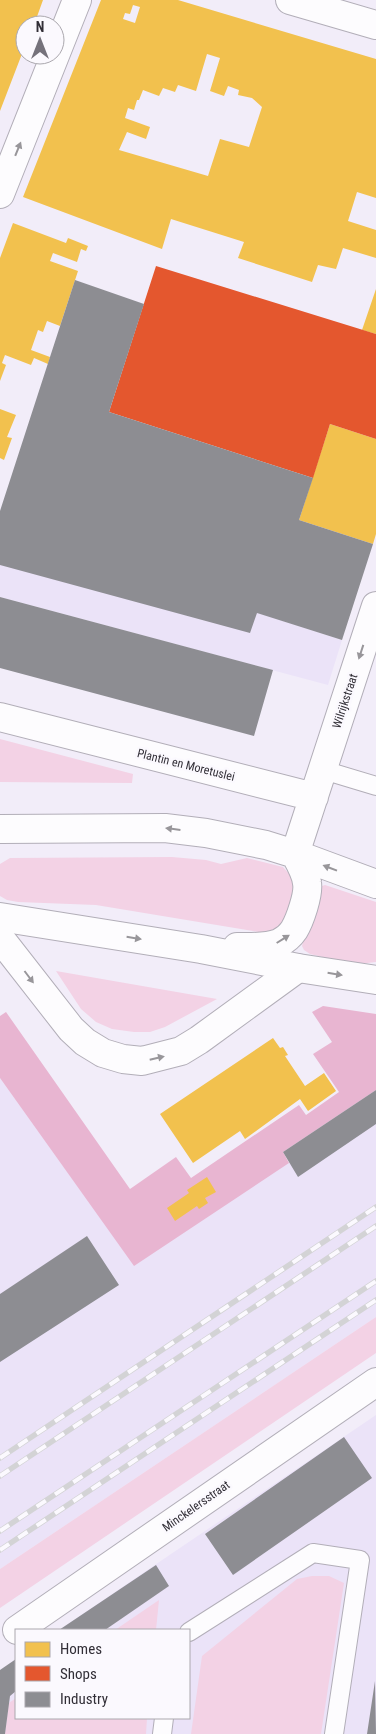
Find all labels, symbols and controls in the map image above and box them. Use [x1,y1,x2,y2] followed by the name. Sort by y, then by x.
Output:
[15,15,65,65] north arrow
[36,19,44,35] text: N
[14,141,22,156] one-way arrow
[357,645,365,660] one-way arrow
[330,671,361,730] street label: Wilrijkstraat
[136,746,236,784] street label: Plantin en Moretuslei
[165,825,181,833] one-way arrow
[323,863,337,871] one-way arrow
[126,935,142,943] one-way arrow
[276,935,289,944] one-way arrow
[24,970,35,983] one-way arrow
[327,970,343,978] one-way arrow
[149,1054,165,1062] one-way arrow
[160,1477,233,1534] street label: Minckelersstraat
[15,1629,190,1719] legend
[60,1640,102,1658] text: Homes
[60,1665,97,1683] text: Shops
[60,1690,108,1708] text: Industry

